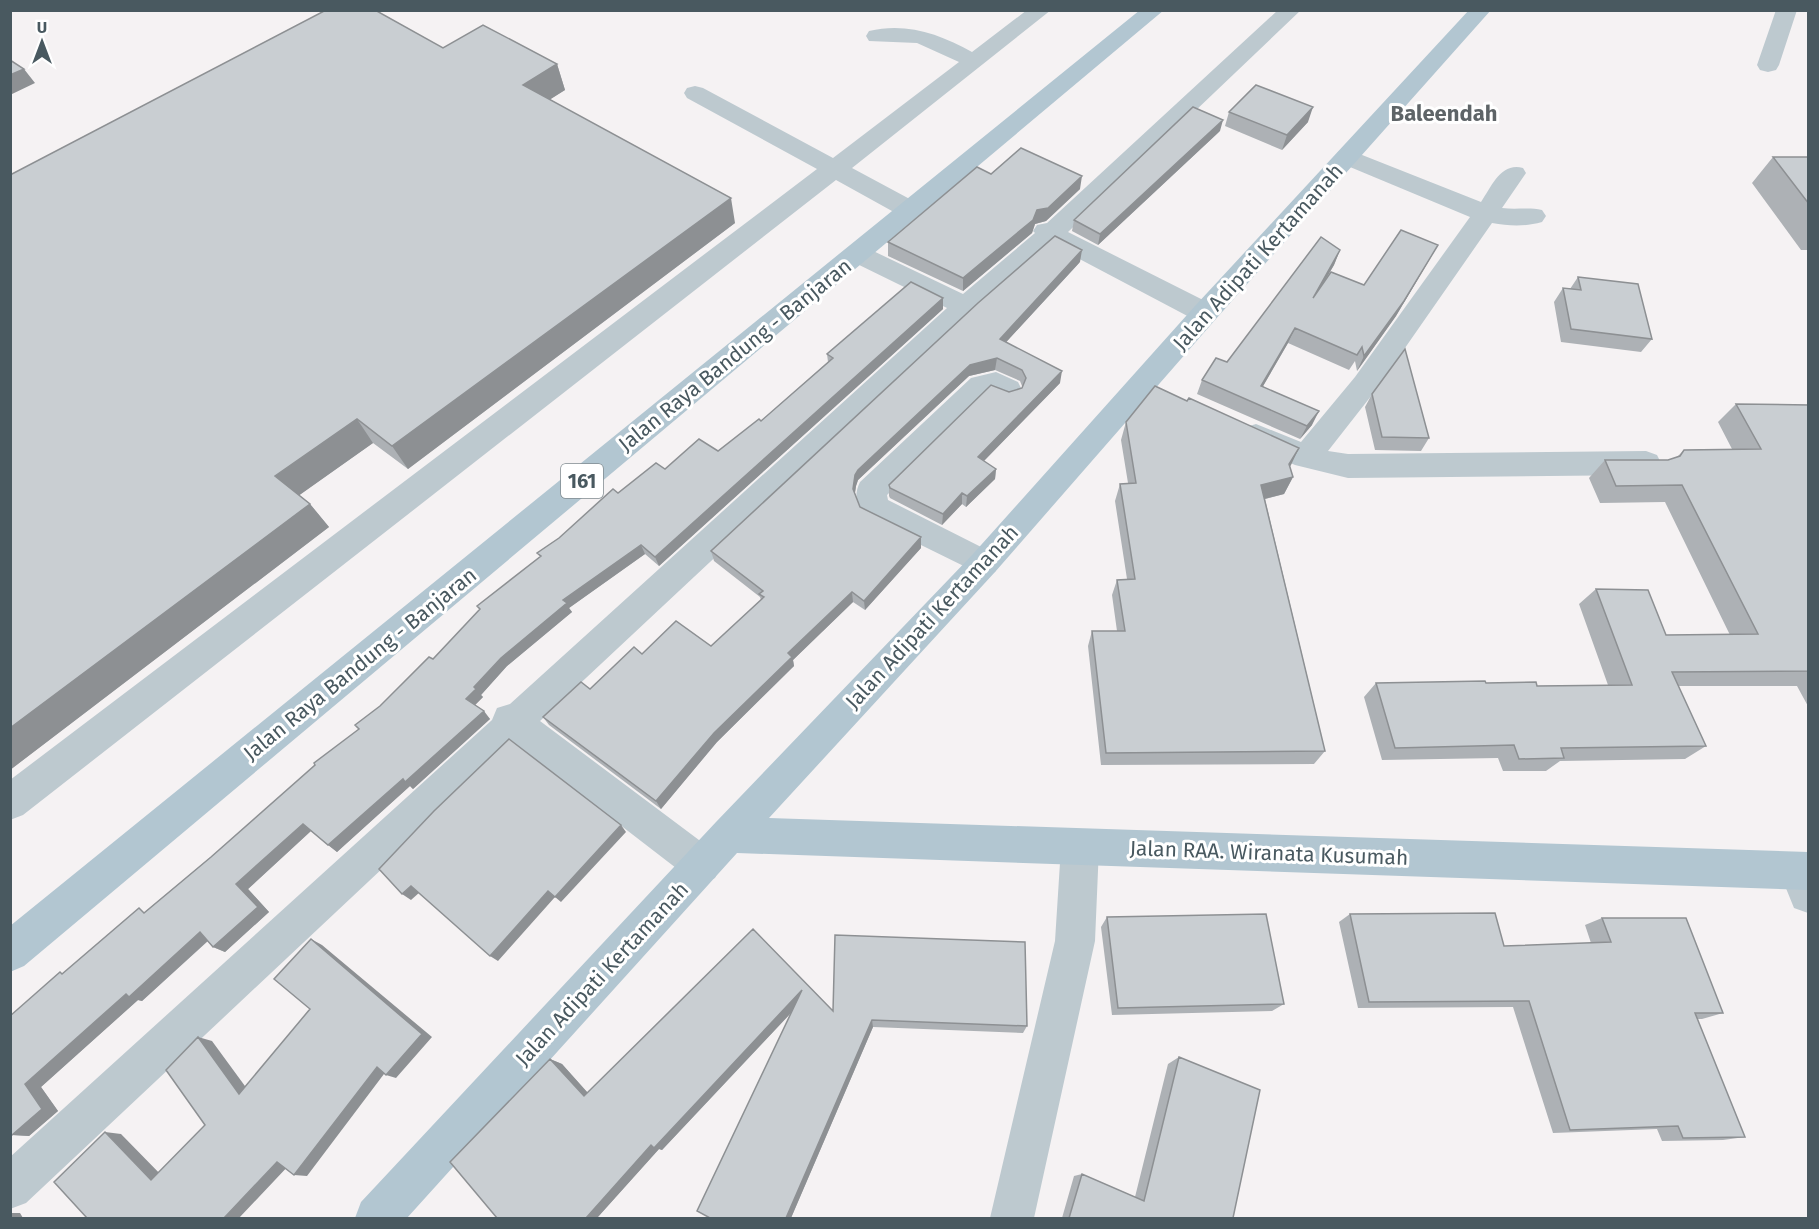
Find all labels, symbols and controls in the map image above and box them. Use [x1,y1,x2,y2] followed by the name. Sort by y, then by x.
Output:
[12,12,72,72] north arrow
[37,18,47,37] text: U
[1391,100,1497,127] district label: Baleendah
[1167,158,1349,356] street label: Jalan Adipati Kertamanah
[613,253,857,457] street label: Jalan Raya Bandung - Banjaran
[561,464,603,498] road number: 161
[840,520,1024,714] street label: Jalan Adipati Kertamanah
[238,562,482,766] street label: Jalan Raya Bandung - Banjaran
[1129,835,1409,871] street label: Jalan RAA. Wiranata Kusumah
[510,877,694,1071] street label: Jalan Adipati Kertamanah

